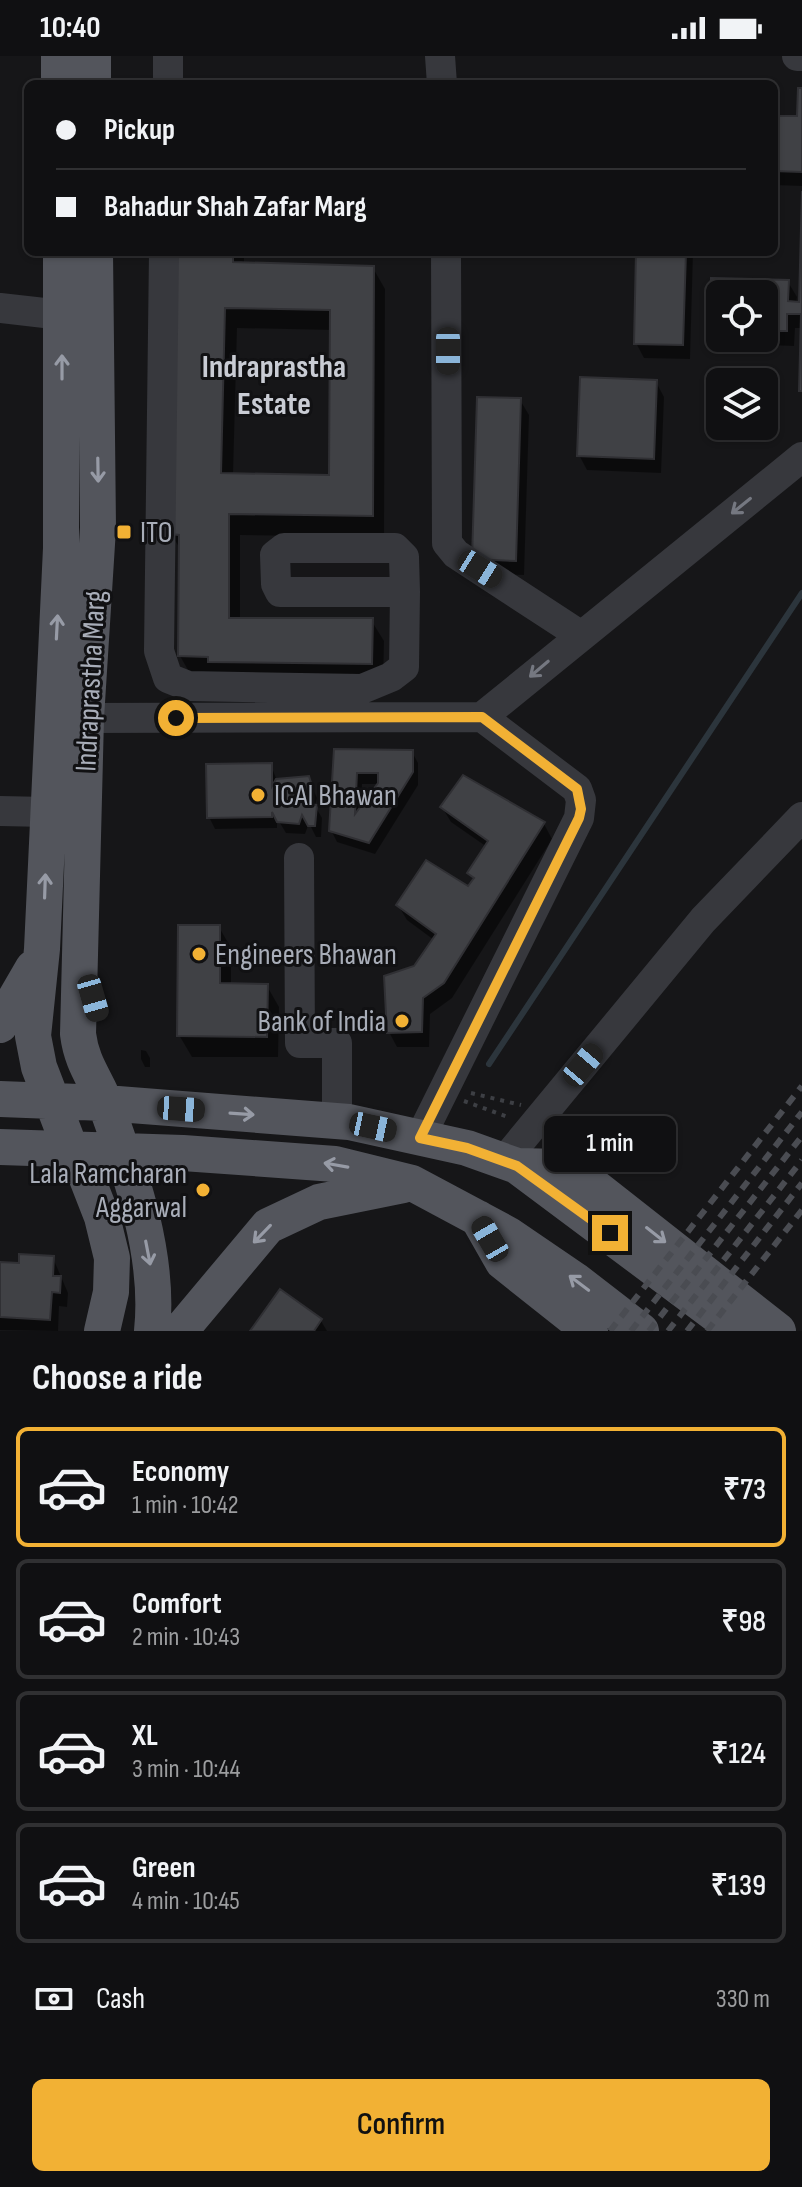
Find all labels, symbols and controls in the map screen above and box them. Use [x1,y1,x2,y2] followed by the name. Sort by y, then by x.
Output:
[40,10,101,46] text: 10:40
[104,112,175,148] text: Pickup
[104,189,367,225] text: Bahadur Shah Zafar Marg
[706,280,778,440] map controls
[706,280,778,352] button: locate
[436,327,460,375] car
[202,348,346,424] district label: Indraprastha Estate
[54,354,70,381] one-way arrow
[706,368,778,440] button: layers
[90,456,105,483] one-way arrow
[731,497,752,514] one-way arrow
[140,515,173,551] place label: ITO
[115,523,133,541] marker: ITO
[453,546,507,592] car
[68,590,114,773] street label: Indraprastha Marg
[50,614,65,641] one-way arrow
[529,660,550,678] one-way arrow
[158,700,194,736] route start
[274,778,397,814] place label: ICAI Bhawan
[249,786,267,804] marker: ICAI Bhawan
[37,873,52,900] one-way arrow
[215,937,397,973] place label: Engineers Bhawan
[190,945,208,963] marker: Engineers Bhawan
[75,972,111,1024] car
[258,1004,386,1040] place label: Bank of India
[393,1012,411,1030] marker: Bank of India
[558,1039,608,1091] car
[156,1095,206,1123] car
[228,1107,255,1122] one-way arrow
[347,1110,399,1144] car
[544,1117,676,1173] callout: 1 min
[586,1128,634,1159] text: 1 min
[29,1156,187,1226] place label: Lala Ramcharan Aggarwal
[324,1157,350,1172] one-way arrow
[194,1181,212,1199] marker: Lala Ramcharan Aggarwal
[468,1212,512,1266] car
[592,1215,628,1251] route end
[252,1224,271,1244] one-way arrow
[645,1226,666,1243] one-way arrow
[141,1240,156,1265] one-way arrow
[569,1275,590,1292] one-way arrow
[32,1357,203,1400] text: Choose a ride
[36,1451,108,1523] icon: car
[132,1454,229,1490] text: Economy
[723,1472,766,1508] text: ₹73
[132,1490,238,1521] text: 1 min · 10:42
[36,1583,108,1655] icon: car
[132,1586,222,1622] text: Comfort
[721,1604,766,1640] text: ₹98
[132,1622,240,1653] text: 2 min · 10:43
[36,1715,108,1787] icon: car
[132,1718,158,1754] text: XL
[711,1736,766,1772] text: ₹124
[132,1754,240,1785] text: 3 min · 10:44
[36,1847,108,1919] icon: car
[132,1850,196,1886] text: Green
[711,1868,766,1904] text: ₹139
[132,1886,240,1917] text: 4 min · 10:45
[32,1977,76,2021] icon: cash
[96,1981,145,2017] text: Cash
[716,1984,770,2015] text: 330 m
[32,2079,770,2171] button: Confirm

